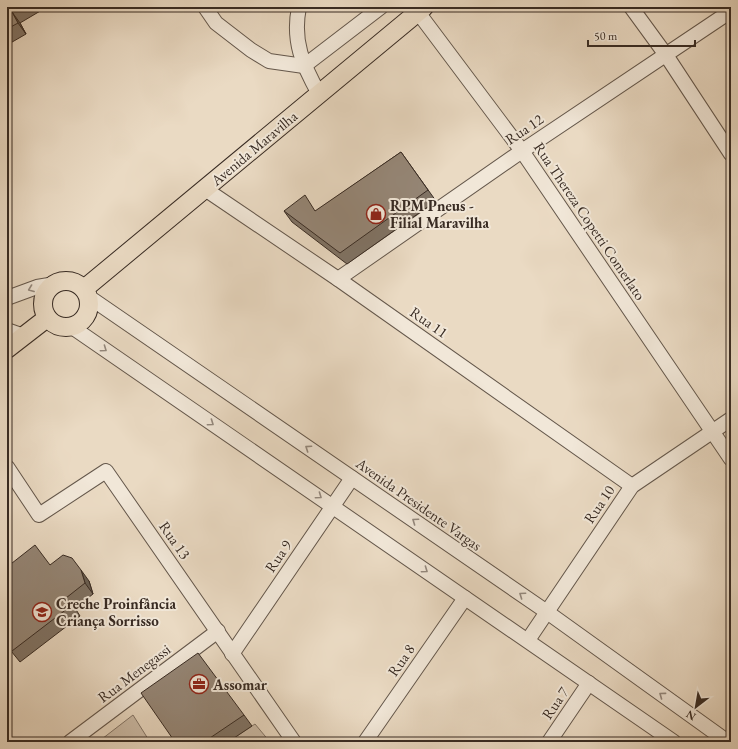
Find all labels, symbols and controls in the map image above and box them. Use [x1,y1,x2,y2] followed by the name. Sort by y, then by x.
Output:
[588,22,695,48] scale bar
[594,28,618,44] text: 50 m
[206,106,301,190] street label: Avenida Maravilha
[501,109,547,149] street label: Rua 12
[530,138,650,304] street label: Rua Thereza Copetti Comerlato
[390,196,489,232] place label: RPM Pneus - Filial Maravilha
[365,203,387,225] shop icon: RPM Pneus - Filial Maravilha
[27,284,34,293] one-way arrow
[406,302,452,342] street label: Rua 11
[100,344,107,351] one-way arrow
[207,418,214,425] one-way arrow
[305,445,312,453] one-way arrow
[352,453,486,555] street label: Avenida Presidente Vargas
[579,481,619,527] street label: Rua 10
[314,491,321,498] one-way arrow
[155,517,195,563] street label: Rua 13
[412,518,419,526] one-way arrow
[260,536,296,576] street label: Rua 9
[421,565,428,572] one-way arrow
[519,592,526,600] one-way arrow
[56,594,177,630] place label: Creche Proinfância Criança Sorrisso
[31,601,53,623] school or university icon: Creche Proinfância Criança Sorrisso
[94,639,174,707] street label: Rua Menegassi
[383,640,419,680] street label: Rua 8
[188,673,210,695] office icon: Assomar
[212,675,268,694] place label: Assomar
[537,683,573,723] street label: Rua 7
[676,687,716,727] north arrow
[659,692,666,700] one-way arrow
[683,707,698,724] text: N

